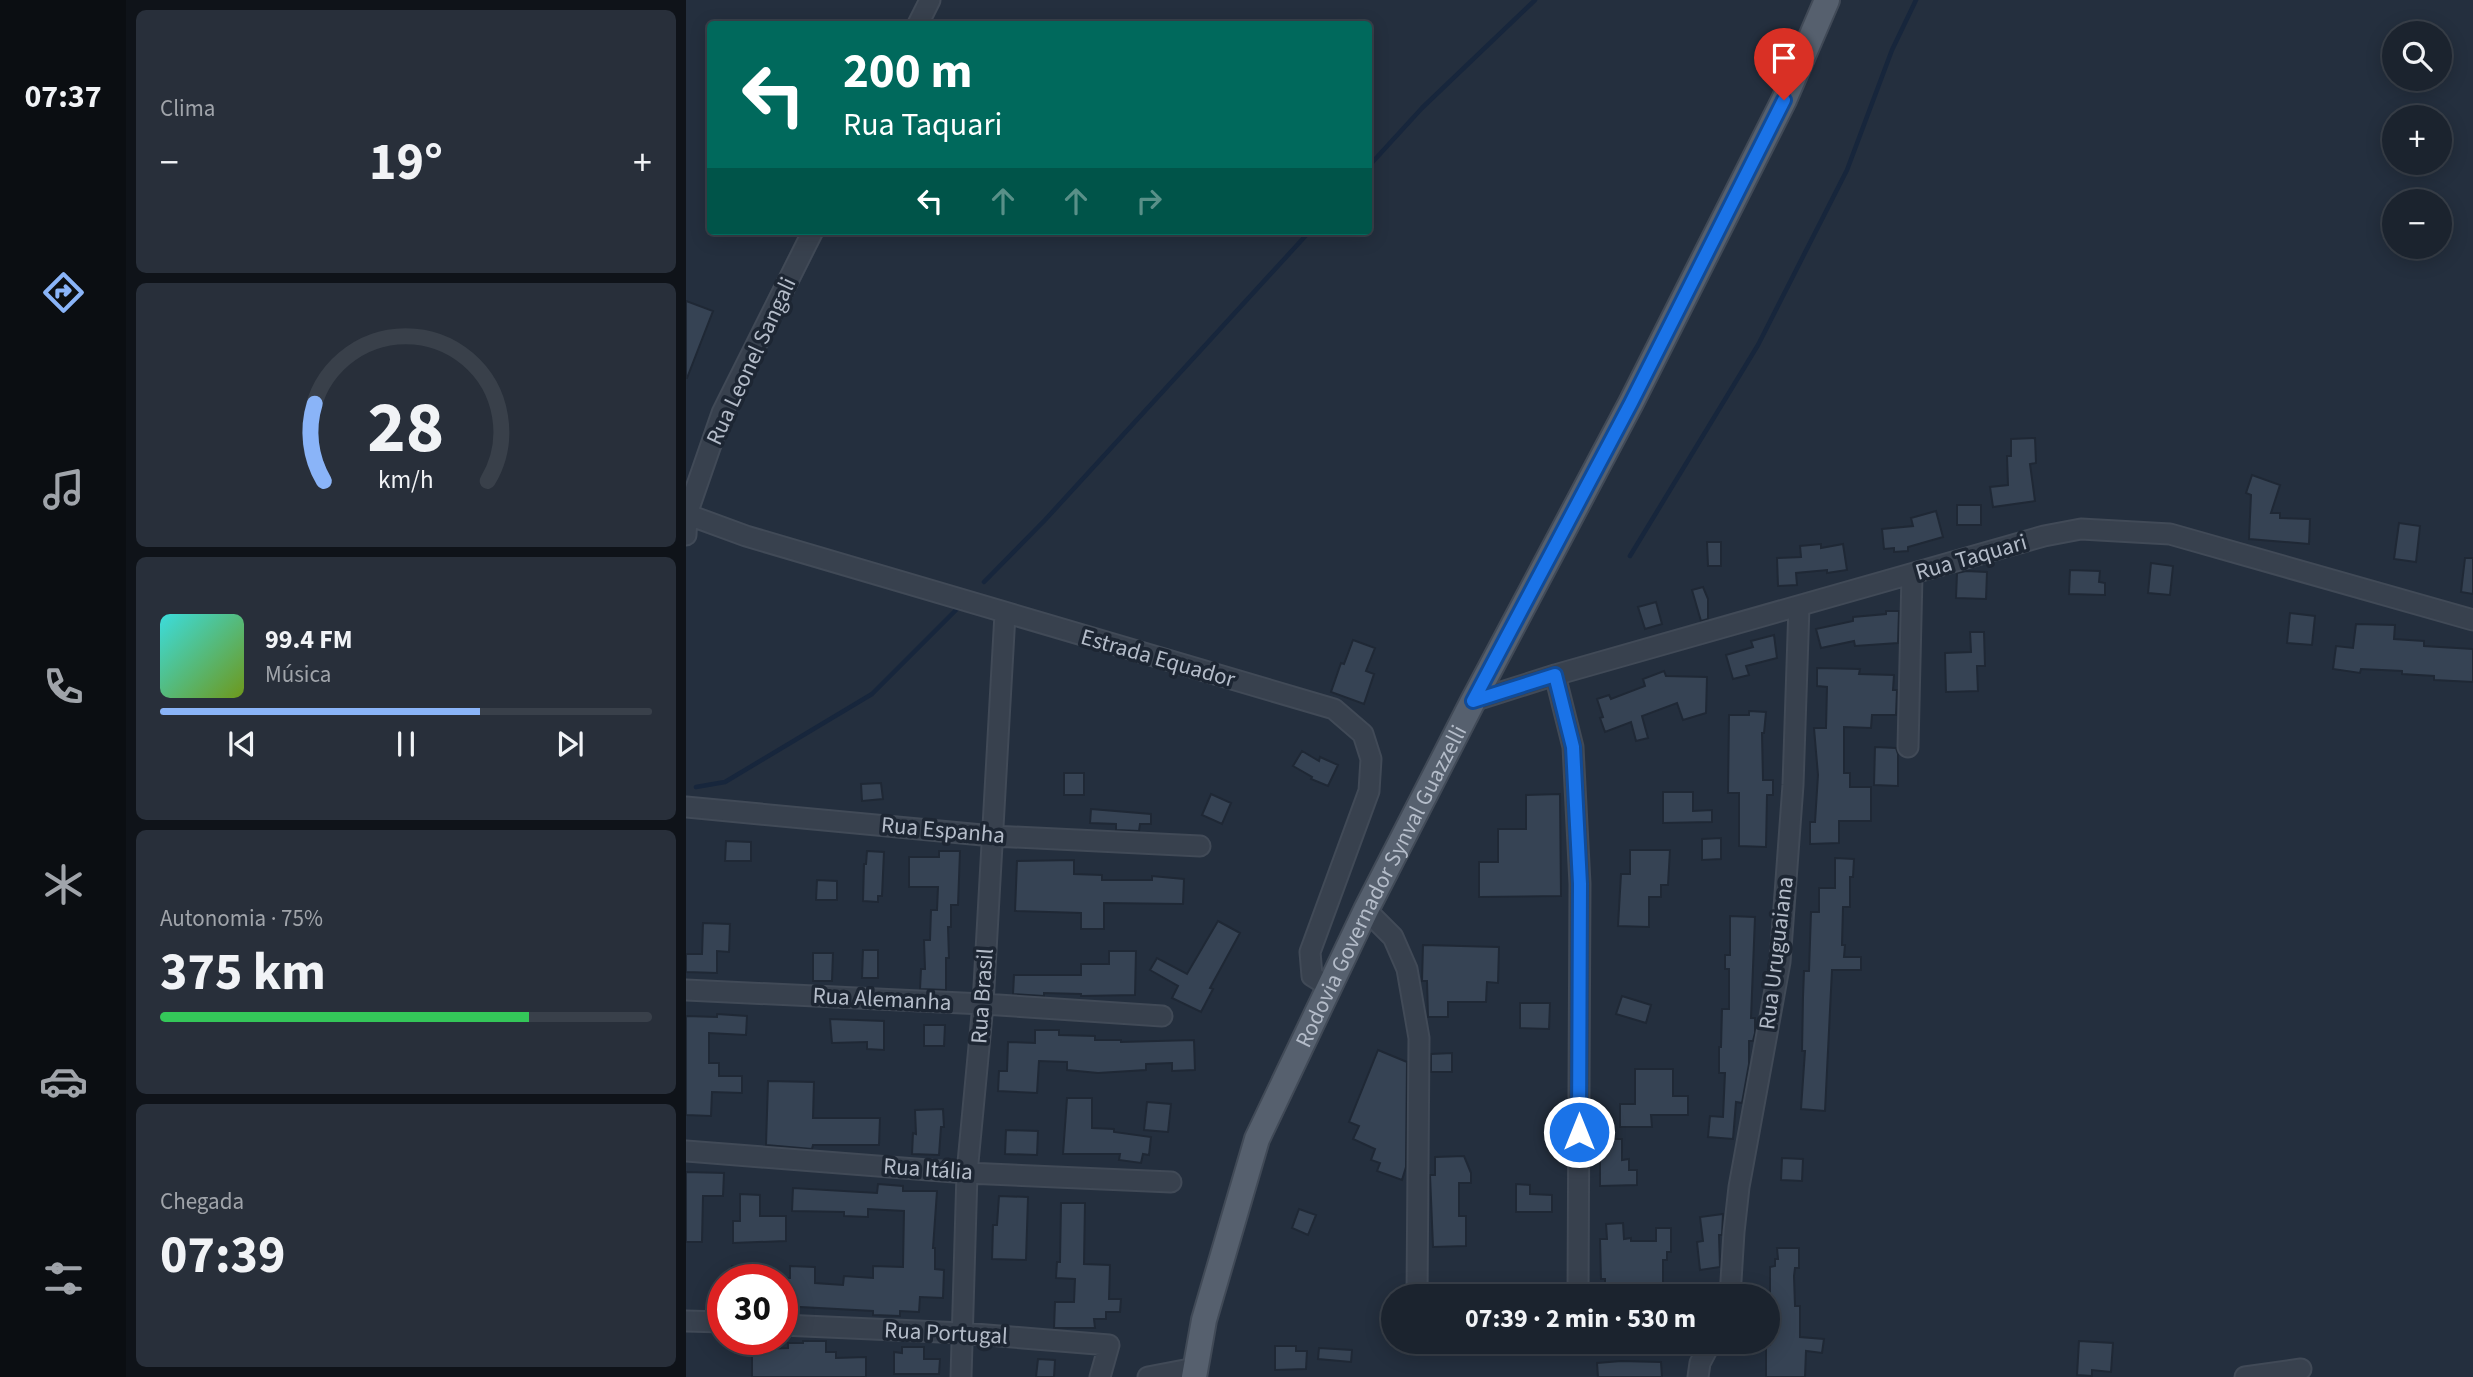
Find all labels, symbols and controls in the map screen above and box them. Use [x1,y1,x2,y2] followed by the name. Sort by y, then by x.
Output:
[2382,21,2452,259] map controls
[2382,21,2452,91] button: search
[1754,28,1814,100] pin
[843,37,972,107] text: 200 m
[1765,39,1803,77] icon: arrive
[728,49,819,140] icon: left
[24,74,102,120] text: 07:37
[160,92,215,125] text: Clima
[843,102,1002,148] text: Rua Taquari
[2382,105,2452,175] button: +
[369,126,443,200] text: 19°
[160,136,179,190] text: −
[633,136,652,190] text: +
[911,182,949,220] icon: left
[984,182,1022,220] icon: ahead
[1057,182,1095,220] icon: ahead
[1130,182,1168,220] icon: right
[2382,189,2452,259] button: −
[39,268,88,317] icon: directions
[698,272,804,450] street label: Rua Leonel Sangali
[368,377,444,481] text: 28
[378,462,434,498] text: km/h
[39,465,88,514] icon: music
[1911,525,2031,589] street label: Rua Taquari
[1077,620,1240,696] street label: Estrada Equador
[265,621,353,658] text: 99.4 FM
[265,658,331,691] text: Música
[39,662,88,711] icon: phone
[1287,719,1475,1053] street label: Rodovia Governador Synval Guazzelli
[223,725,261,763] icon: previous
[387,725,425,763] icon: pause
[551,725,589,763] icon: next
[880,808,1006,852] street label: Rua Espanha
[39,860,88,909] icon: climate
[1750,874,1802,1032] street label: Rua Uruguaiana
[160,902,323,935] text: Autonomia · 75%
[160,936,326,1010] text: 375 km
[962,947,1002,1045] street label: Rua Brasil
[812,979,952,1019] street label: Rua Alemanha
[39,1057,88,1106] icon: car
[1542,1095,1616,1169] position arrow
[882,1149,974,1189] street label: Rua Itália
[160,1185,244,1218] text: Chegada
[160,1219,285,1293] text: 07:39
[39,1254,88,1303] icon: filters
[707,1264,798,1355] speed limit sign: 30
[1465,1300,1696,1337] text: 07:39 · 2 min · 530 m
[883,1313,1009,1353] street label: Rua Portugal

